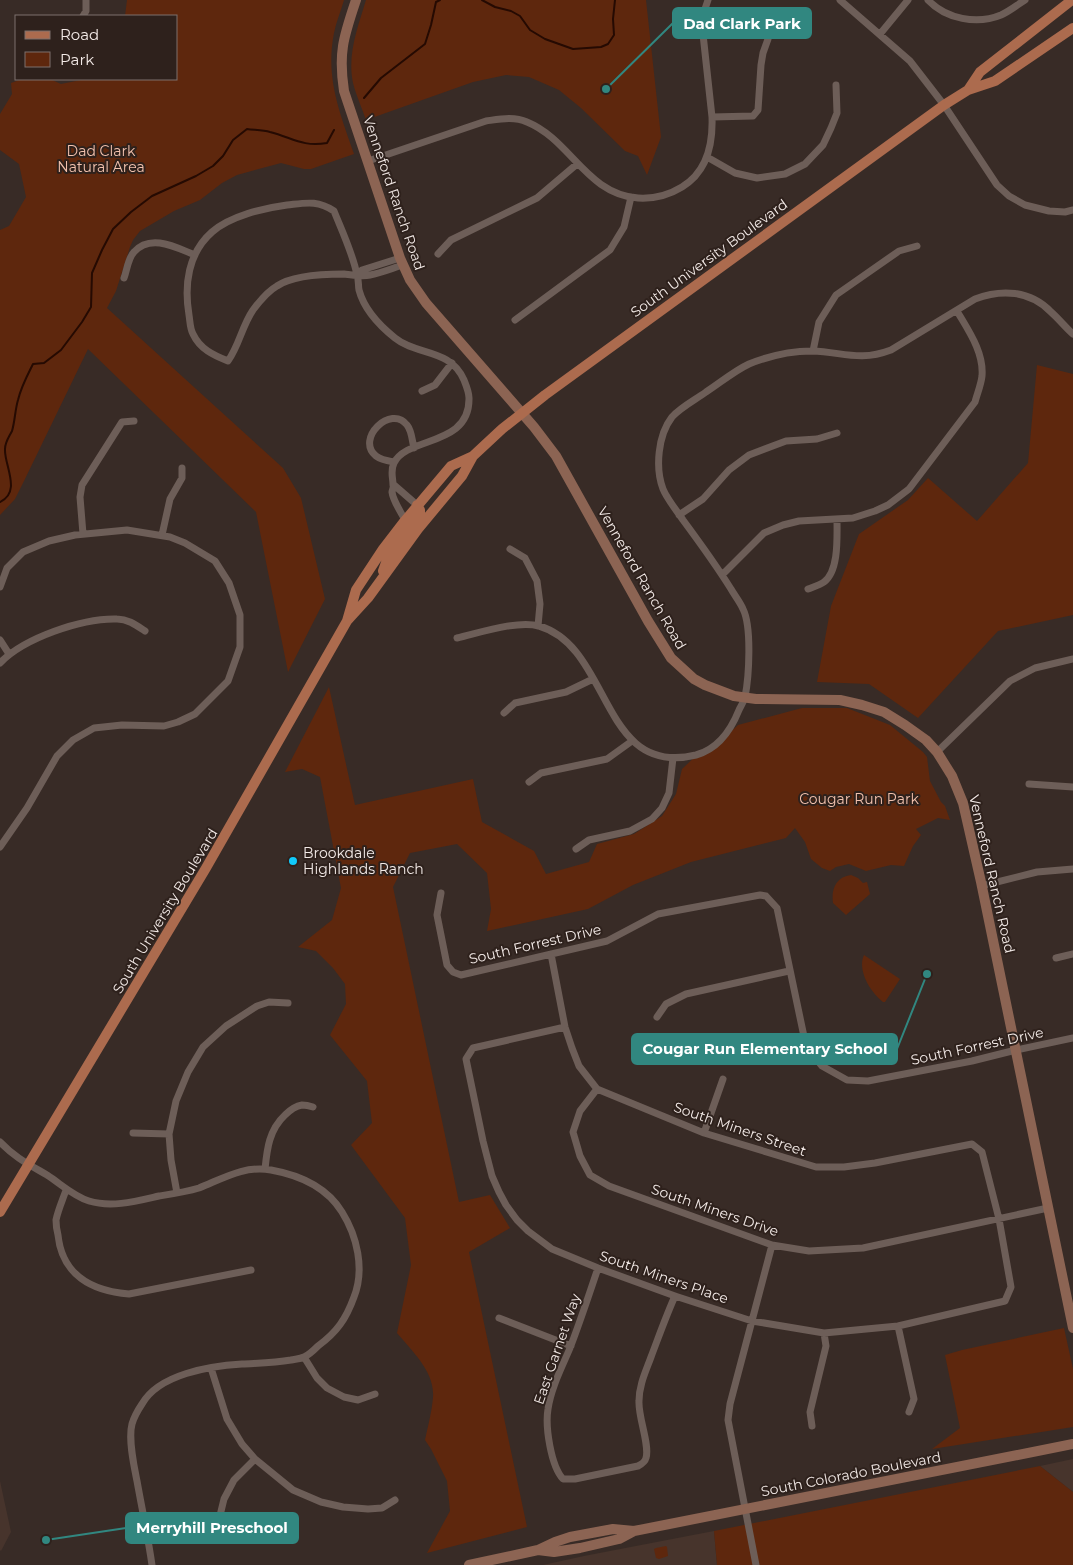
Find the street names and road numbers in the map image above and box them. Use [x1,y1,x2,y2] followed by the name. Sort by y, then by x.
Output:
[359,113,429,273] street label: Venneford Ranch Road
[627,195,791,321] street label: South University Boulevard
[594,503,690,653] street label: Venneford Ranch Road
[965,793,1019,955] street label: Venneford Ranch Road
[108,825,222,997] street label: South University Boulevard
[467,920,603,968] street label: South Forrest Drive
[909,1023,1045,1069] street label: South Forrest Drive
[671,1098,809,1160] street label: South Miners Street
[649,1180,781,1240] street label: South Miners Drive
[597,1247,731,1307] street label: South Miners Place
[530,1291,585,1407] street label: East Garnet Way
[759,1448,943,1500] street label: South Colorado Boulevard

